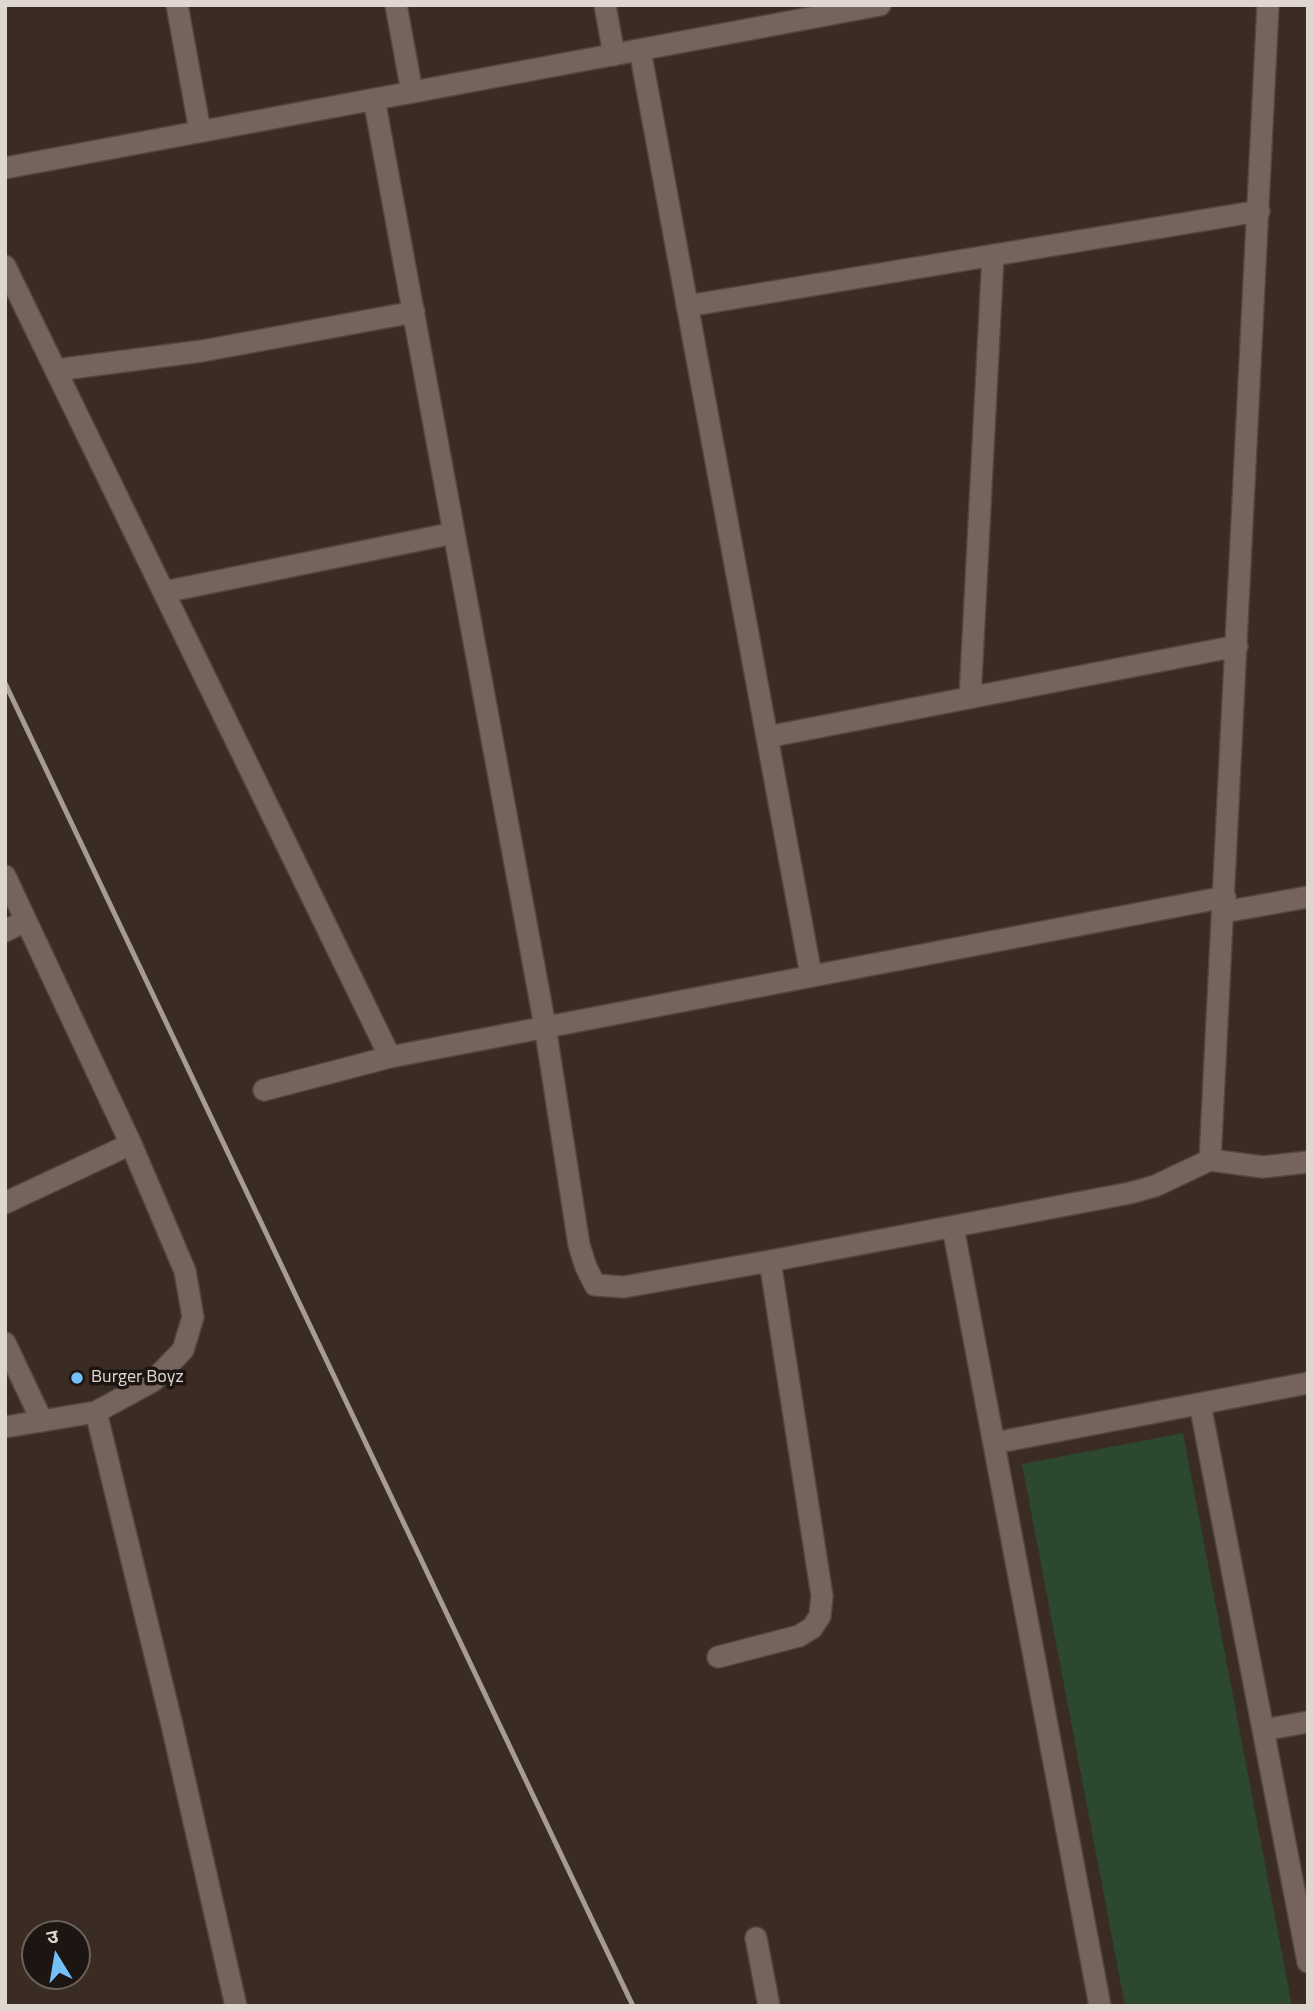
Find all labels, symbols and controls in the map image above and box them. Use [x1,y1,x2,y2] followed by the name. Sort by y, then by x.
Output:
[91,1367,184,1389] place label: Burger Boyz
[69,1370,85,1386] marker: Burger Boyz
[21,1920,91,1990] north arrow
[44,1921,61,1951] text: उ

